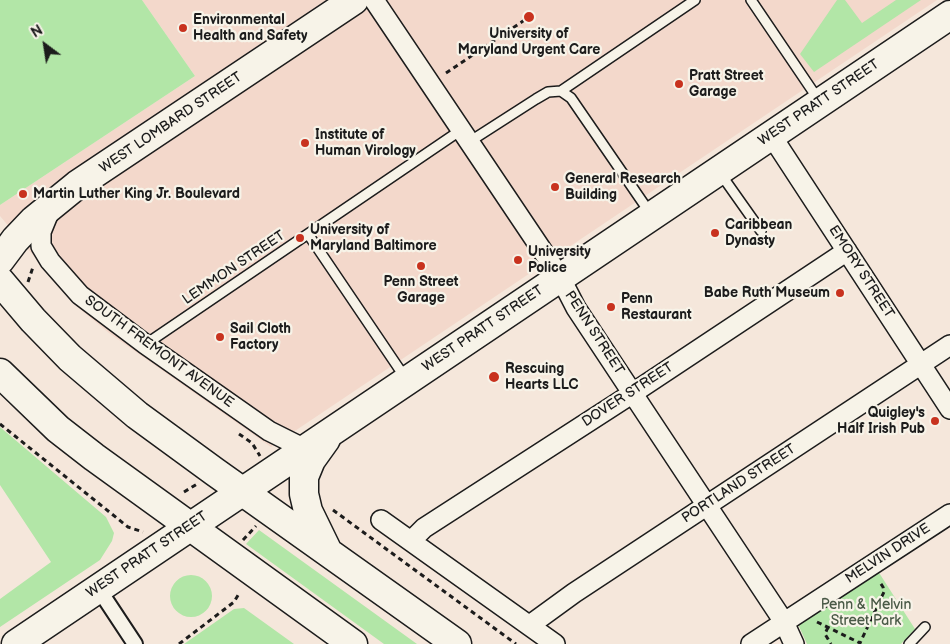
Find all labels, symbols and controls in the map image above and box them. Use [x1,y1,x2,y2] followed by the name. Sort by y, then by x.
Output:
[522,10,536,24] marker: University of Maryland Urgent Care
[193,12,307,44] place label: Environmental Health and Safety
[20,20,70,70] north arrow
[28,22,46,42] text: N
[177,22,189,34] marker: Environmental Health and Safety
[458,26,600,58] place label: University of Maryland Urgent Care
[755,56,883,150] street label: WEST PRATT STREET
[689,68,763,100] place label: Pratt Street Garage
[97,69,245,177] street label: WEST LOMBARD STREET
[673,78,685,90] marker: Pratt Street Garage
[315,127,416,160] place label: Institute of Human Virology
[299,137,311,149] marker: Institute of Human Virology
[565,171,681,203] place label: General Research Building
[549,181,561,193] marker: General Research Building
[33,186,240,202] place label: Martin Luther King Jr. Boulevard
[17,188,29,200] marker: Martin Luther King Jr. Boulevard
[725,217,792,250] place label: Caribbean Dynasty
[310,222,436,254] place label: University of Maryland Baltimore
[825,222,897,322] street label: EMORY STREET
[709,227,721,239] marker: Caribbean Dynasty
[180,228,288,308] street label: LEMMON STREET
[294,232,306,244] marker: University of Maryland Baltimore
[528,244,591,276] place label: University Police
[512,254,524,266] marker: University Police
[415,260,427,272] marker: Penn Street Garage
[384,274,458,306] place label: Penn Street Garage
[419,282,547,376] street label: WEST PRATT STREET
[704,285,830,301] place label: Babe Ruth Museum
[834,287,846,299] marker: Babe Ruth Museum
[561,288,627,378] street label: PENN STREET
[621,291,692,324] place label: Penn Restaurant
[81,292,237,412] street label: SOUTH FREMONT AVENUE
[605,301,617,313] marker: Penn Restaurant
[230,321,291,354] place label: Sail Cloth Factory
[214,331,226,343] marker: Sail Cloth Factory
[579,359,677,431] street label: DOVER STREET
[505,361,578,394] place label: Rescuing Hearts LLC
[487,370,501,384] marker: Rescuing Hearts LLC
[837,405,925,438] place label: Quigley's Half Irish Pub
[929,415,941,427] marker: Quigley's Half Irish Pub
[679,441,799,527] street label: PORTLAND STREET
[83,508,211,602] street label: WEST PRATT STREET
[842,520,934,588] street label: MELVIN DRIVE
[821,597,911,630] park label: Penn & Melvin Street Park

